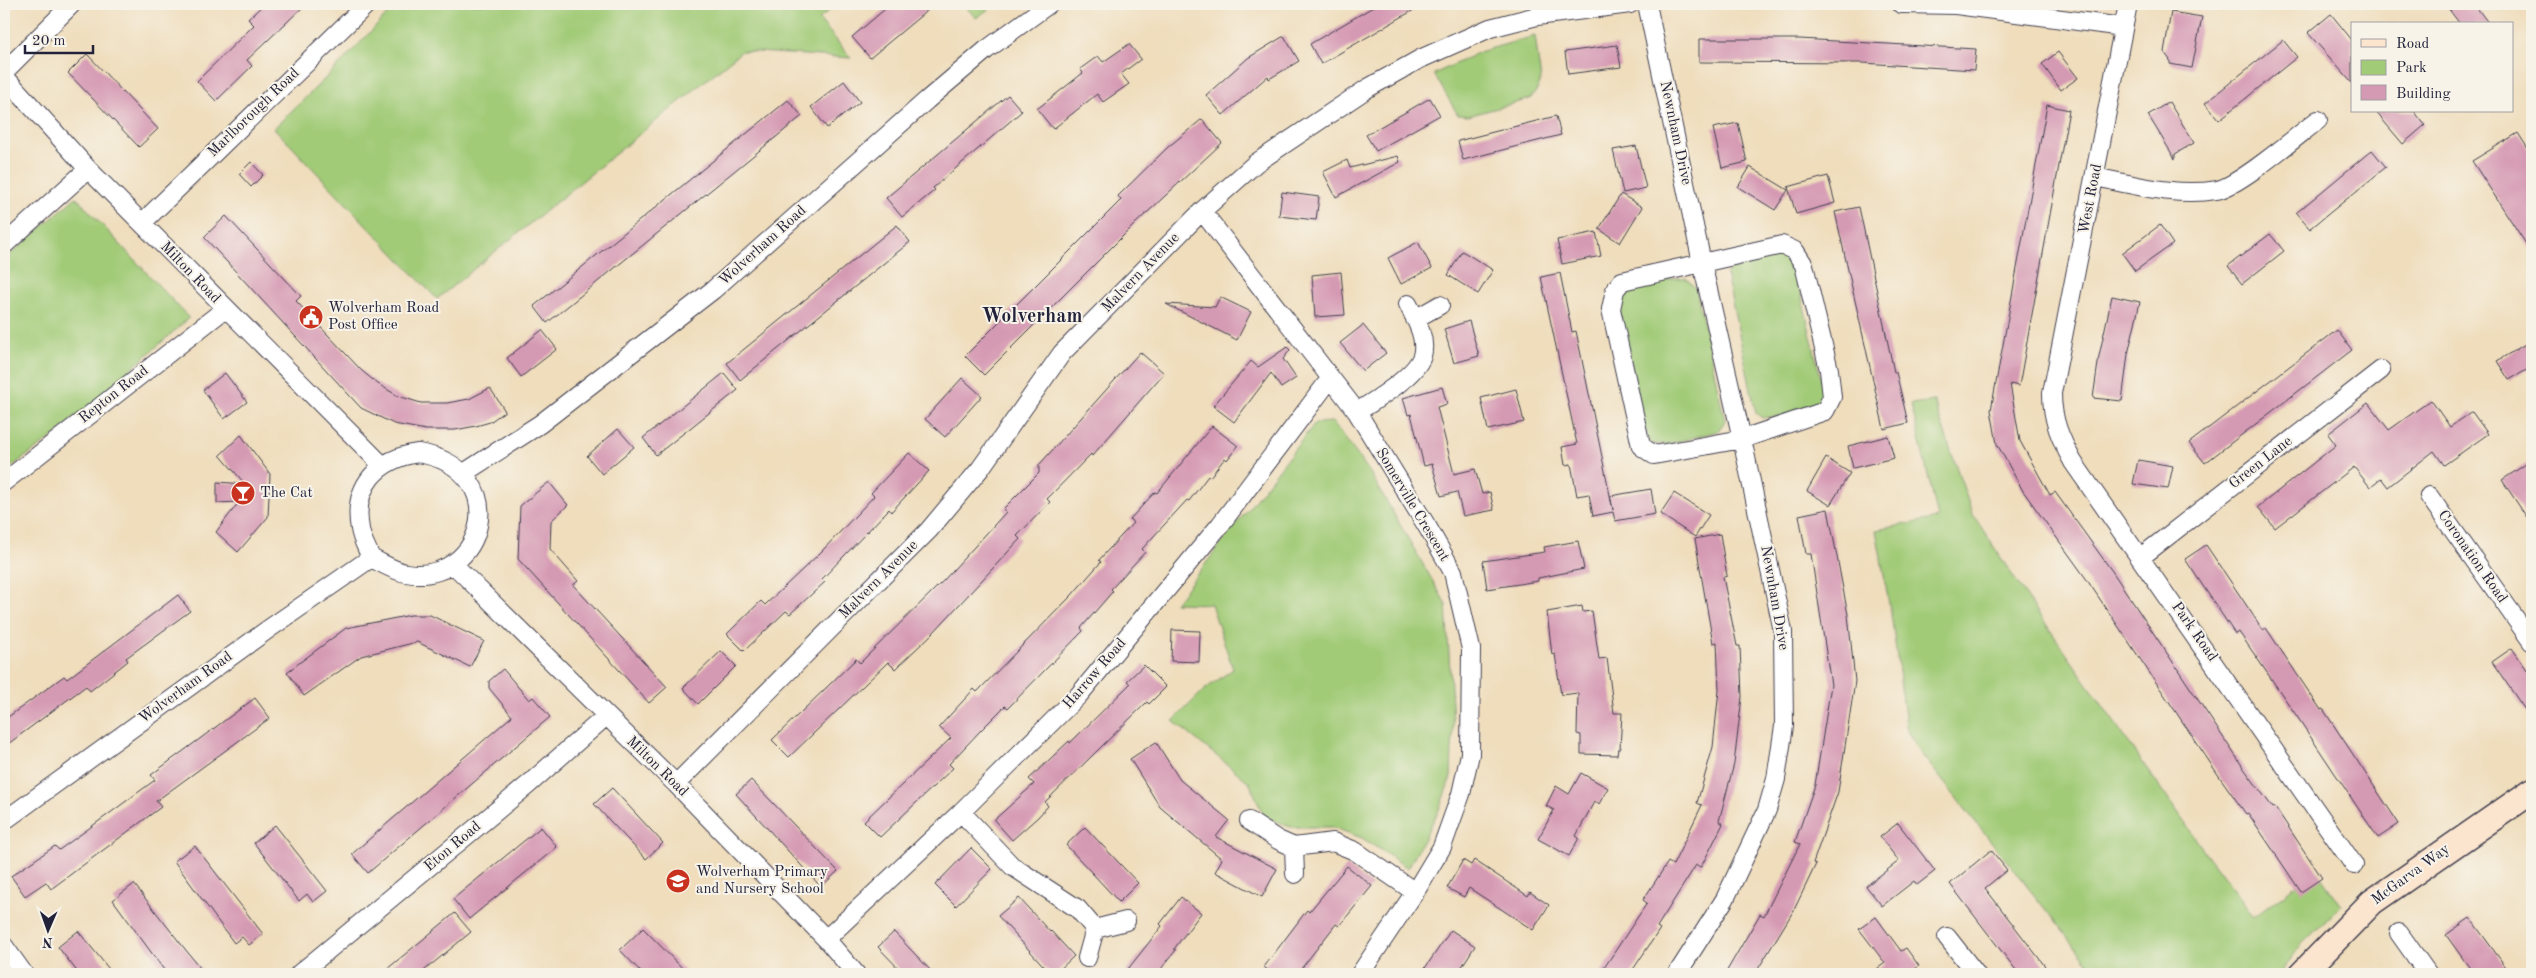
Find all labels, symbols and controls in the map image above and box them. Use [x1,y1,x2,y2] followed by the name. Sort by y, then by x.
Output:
[25,22,92,54] scale bar
[2351,22,2514,112] legend
[32,34,66,49] text: 20 m
[2396,37,2430,52] text: Road
[2396,61,2427,76] text: Park
[205,66,303,160] street label: Marlborough Road
[1657,80,1693,186] street label: Newnham Drive
[2396,87,2451,102] text: Building
[2077,163,2105,235] street label: West Road
[717,203,810,289] street label: Wolverham Road
[1099,230,1183,316] street label: Malvern Avenue
[157,239,223,307] street label: Milton Road
[328,301,440,333] place label: Wolverham Road Post Office
[298,304,324,330] public building icon: Wolverham Road Post Office
[982,307,1082,327] district label: Wolverham
[76,363,152,427] street label: Repton Road
[2227,434,2295,492] street label: Green Lane
[1372,446,1452,564] street label: Somerville Crescent
[230,480,256,506] bar icon: The Cat
[260,486,313,501] place label: The Cat
[2435,508,2510,606] street label: Coronation Road
[837,538,921,622] street label: Malvern Avenue
[1757,545,1791,652] street label: Newnham Drive
[2168,600,2220,665] street label: Park Road
[1060,636,1130,712] street label: Harrow Road
[137,649,236,727] street label: Wolverham Road
[623,734,691,800] street label: Milton Road
[422,819,484,875] street label: Eton Road
[2369,842,2453,908] street label: McGarva Way
[696,865,828,897] place label: Wolverham Primary and Nursery School
[665,868,691,894] school or university icon: Wolverham Primary and Nursery School
[22,906,72,956] north arrow
[42,935,53,949] text: N

